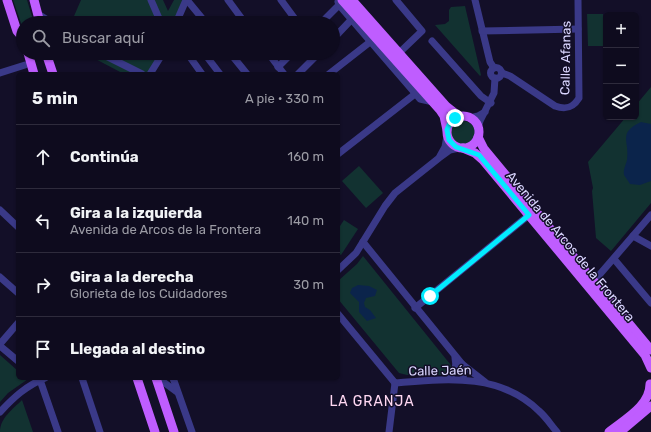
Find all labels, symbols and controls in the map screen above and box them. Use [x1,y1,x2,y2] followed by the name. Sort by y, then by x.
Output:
[603,12,639,120] map controls
[603,12,639,48] button: +
[16,16,340,60] search box
[557,20,574,95] street label: Calle Afanas
[30,27,52,49] icon: search
[62,29,144,47] text: Buscar aquí
[603,48,639,84] button: −
[603,84,639,120] button: layers
[32,88,78,108] text: 5 min
[245,91,324,106] text: A pie · 330 m
[446,109,464,127] route end
[32,146,54,168] icon: ahead
[70,148,139,166] text: Continúa
[288,149,324,164] text: 160 m
[503,168,638,324] street label: Avenida de Arcos de la Frontera
[70,204,202,222] text: Gira a la izquierda
[32,210,54,232] icon: left
[287,213,324,228] text: 140 m
[70,222,261,237] text: Avenida de Arcos de la Frontera
[70,268,194,286] text: Gira a la derecha
[32,274,54,296] icon: right
[293,277,324,292] text: 30 m
[70,286,227,301] text: Glorieta de los Cuidadores
[421,287,439,305] route start
[32,338,54,360] icon: arrive
[70,340,205,358] text: Llegada al destino
[408,362,472,379] street label: Calle Jaén
[329,393,415,410] district label: LA GRANJA

